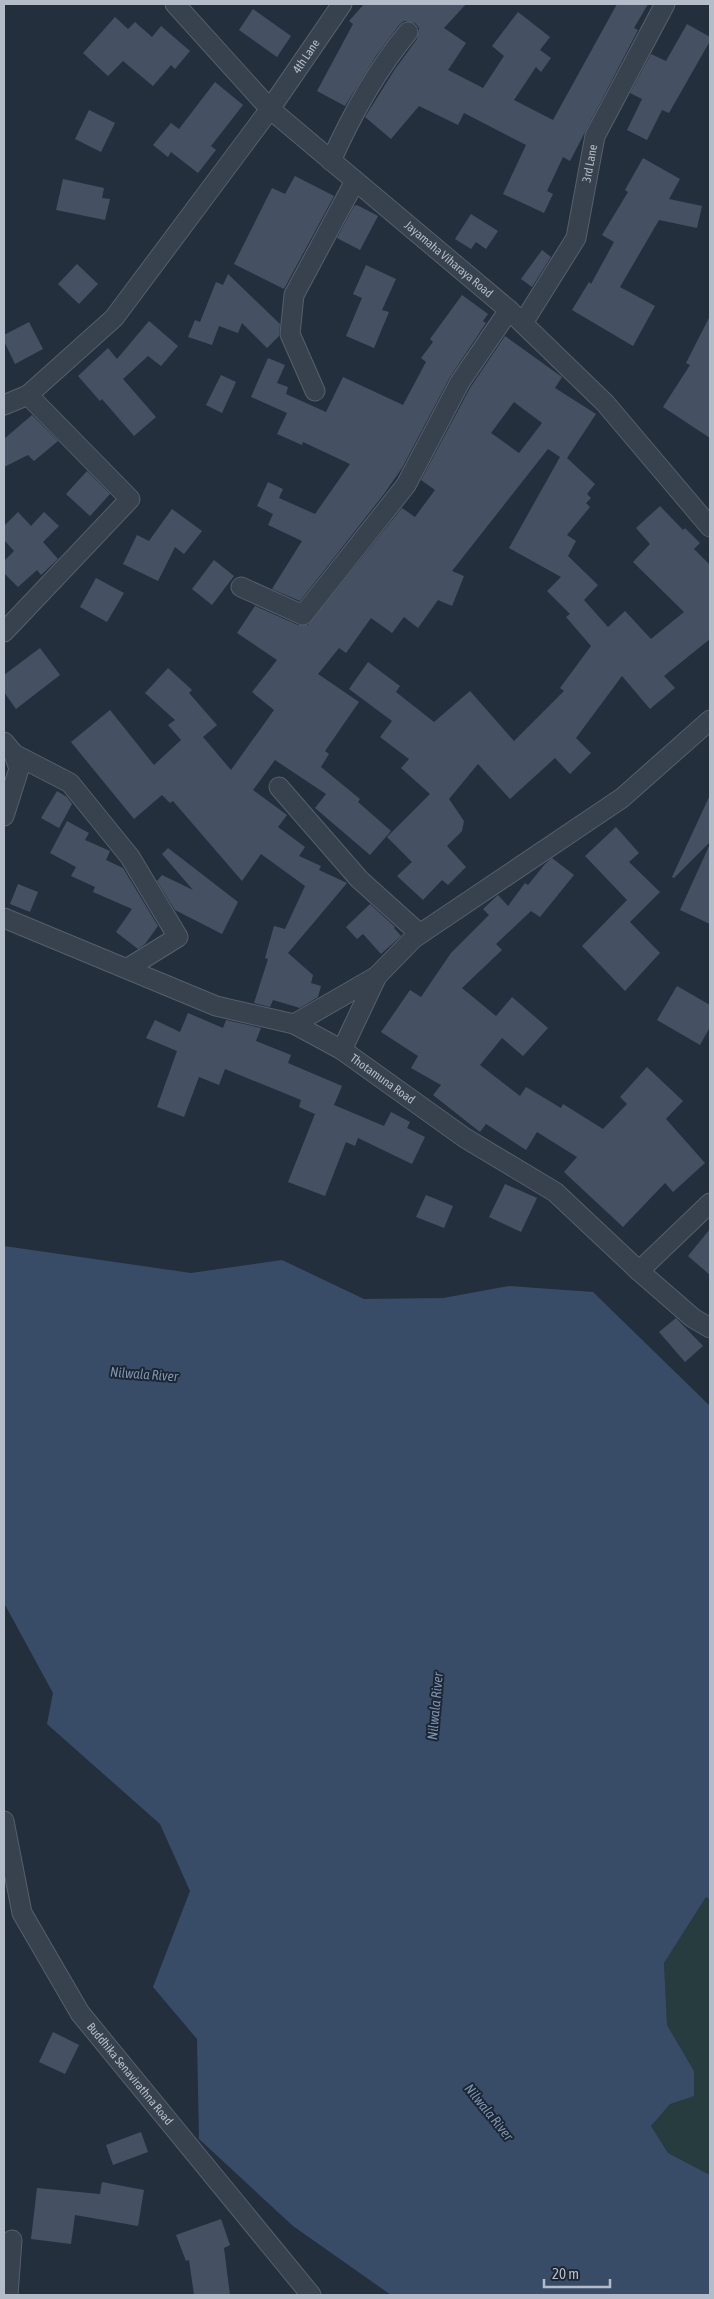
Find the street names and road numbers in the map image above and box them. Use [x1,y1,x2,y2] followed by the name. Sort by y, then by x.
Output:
[290,37,323,76] street label: 4th Lane
[580,143,600,183] street label: 3rd Lane
[402,218,496,300] street label: Jayamaha Viharaya Road
[348,1051,418,1107] street label: Thotamuna Road
[84,2020,176,2128] street label: Buddhika Senavirathna Road

